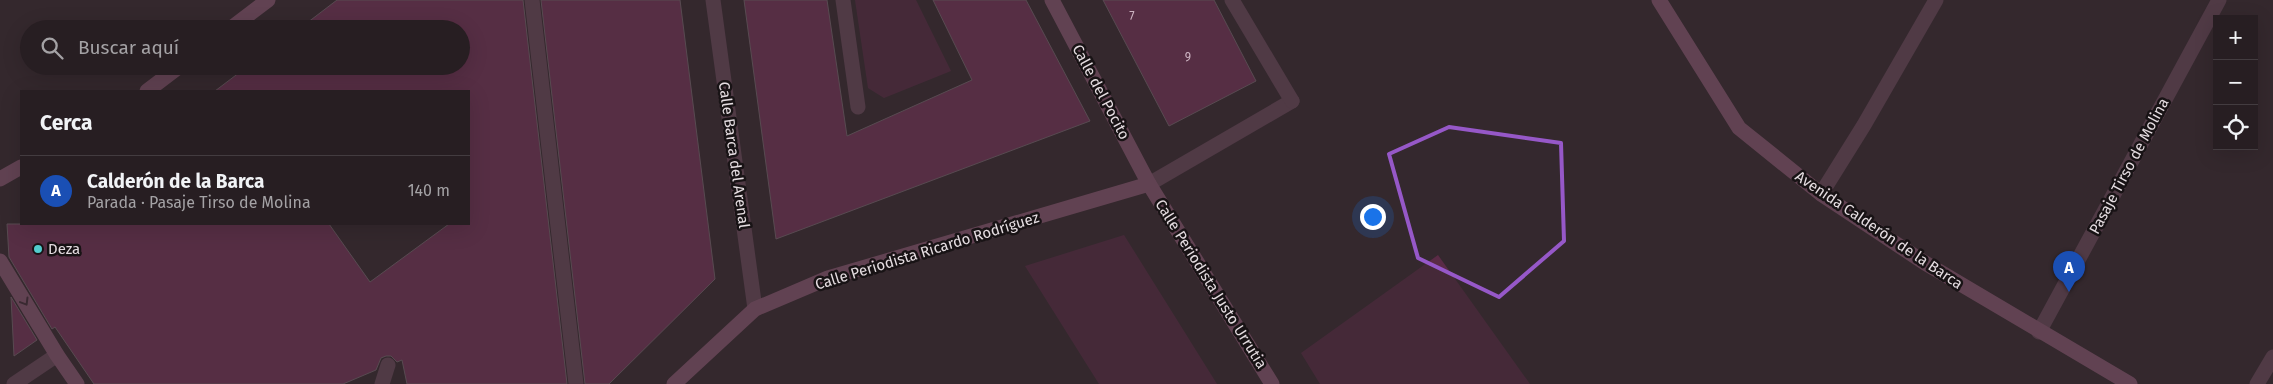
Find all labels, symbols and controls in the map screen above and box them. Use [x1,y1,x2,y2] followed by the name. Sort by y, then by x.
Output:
[1129,9,1135,23] house number: 7
[2213,15,2258,150] map controls
[2213,15,2258,60] button: +
[20,20,470,75] search box
[38,34,66,62] icon: search
[78,36,179,59] text: Buscar aquí
[1068,41,1134,143] street label: Calle del Pocito
[1185,50,1191,64] house number: 9
[2213,60,2258,105] button: −
[715,81,753,230] street label: Calle Barca del Arenal
[2085,95,2173,237] street label: Pasaje Tirso de Molina
[2213,105,2258,150] button: locate
[40,110,92,136] text: Cerca
[1792,167,1966,293] street label: Avenida Calderón de la Barca
[87,170,264,193] text: Calderón de la Barca
[51,181,61,200] text: A
[408,181,450,200] text: 140 m
[87,193,311,212] text: Parada · Pasaje Tirso de Molina
[1151,196,1271,372] street label: Calle Periodista Justo Urrutia
[1360,204,1386,230] your location
[813,208,1042,294] street label: Calle Periodista Ricardo Rodríguez
[48,240,80,258] place label: Deza
[32,243,44,255] marker: Deza
[2053,251,2085,292] pin: A
[19,297,29,306] one-way arrow

